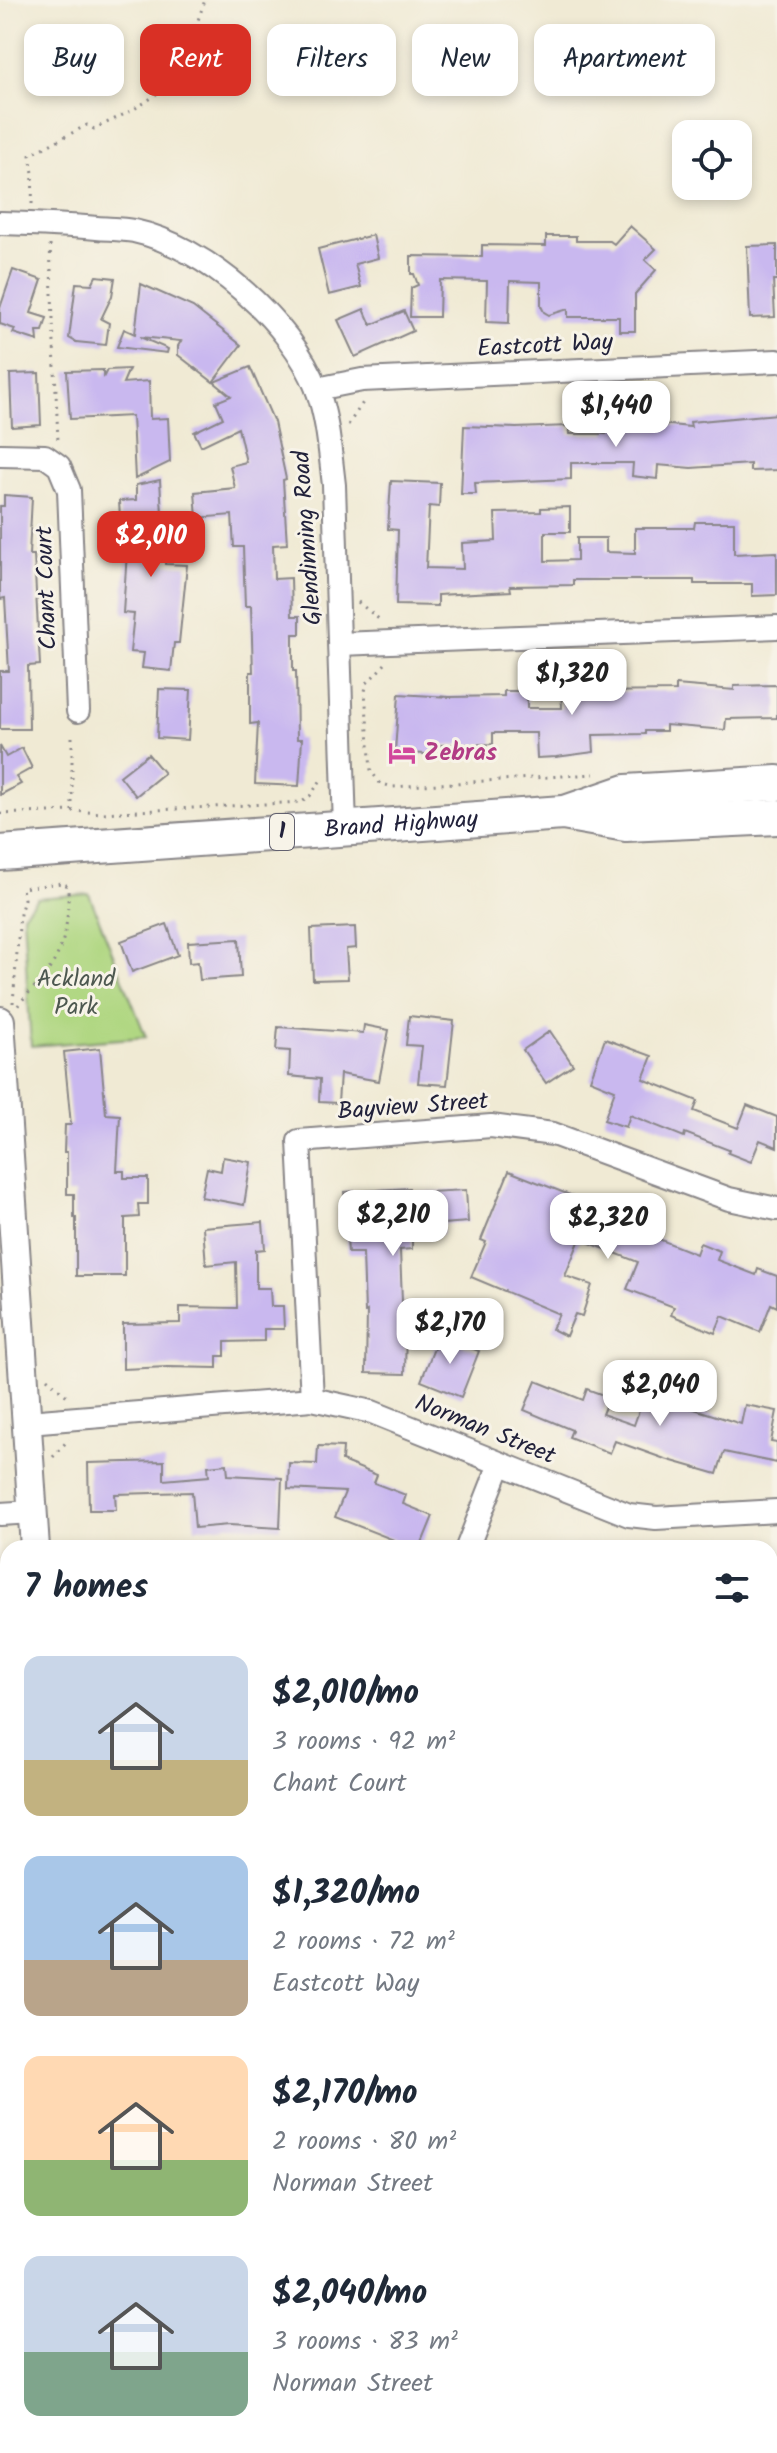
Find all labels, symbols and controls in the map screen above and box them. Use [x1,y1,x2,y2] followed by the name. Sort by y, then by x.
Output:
[24,24,124,96] chip: Buy
[140,24,251,96] chip: Rent
[267,24,396,96] chip: Filters
[412,24,518,96] chip: New
[534,24,715,96] chip: Apartment
[672,120,752,200] map controls
[672,120,752,200] button: locate
[476,323,615,369] street label: Eastcott Way
[551,381,681,449] pin: $1,440
[580,386,652,428] text: $1,440
[282,448,334,627] street label: Glendinning Road
[86,511,216,579] pin: $2,010
[115,516,187,558] text: $2,010
[25,525,69,651] street label: Chant Court
[507,649,637,717] pin: $1,320
[536,654,608,696] text: $1,320
[424,734,497,773] place label: Zebras
[387,738,417,768] hotel icon: Zebras
[323,800,480,849] street label: Brand Highway
[270,814,294,850] road number: 1
[37,960,116,1027] park label: Ackland Park
[336,1082,490,1132] street label: Bayview Street
[328,1190,458,1258] pin: $2,210
[543,1193,673,1261] pin: $2,320
[356,1195,430,1237] text: $2,210
[568,1198,648,1240] text: $2,320
[385,1298,515,1366] pin: $2,170
[415,1303,485,1345] text: $2,170
[595,1360,725,1428] pin: $2,040
[621,1365,699,1407] text: $2,040
[409,1384,562,1476] street label: Norman Street
[24,1561,148,1615] text: 7 homes
[710,1566,754,1610] icon: filters
[272,1667,419,1721] text: $2,010/mo
[88,1688,184,1784] icon: home
[272,1721,455,1763] text: 3 rooms · 92 m²
[272,1763,407,1805] text: Chant Court
[272,1867,420,1921] text: $1,320/mo
[88,1888,184,1984] icon: home
[272,1921,455,1963] text: 2 rooms · 72 m²
[272,1963,419,2005] text: Eastcott Way
[272,2067,418,2121] text: $2,170/mo
[88,2088,184,2184] icon: home
[272,2121,456,2163] text: 2 rooms · 80 m²
[272,2163,433,2205] text: Norman Street
[272,2267,427,2321] text: $2,040/mo
[88,2288,184,2384] icon: home
[272,2321,458,2363] text: 3 rooms · 83 m²
[272,2363,433,2405] text: Norman Street

